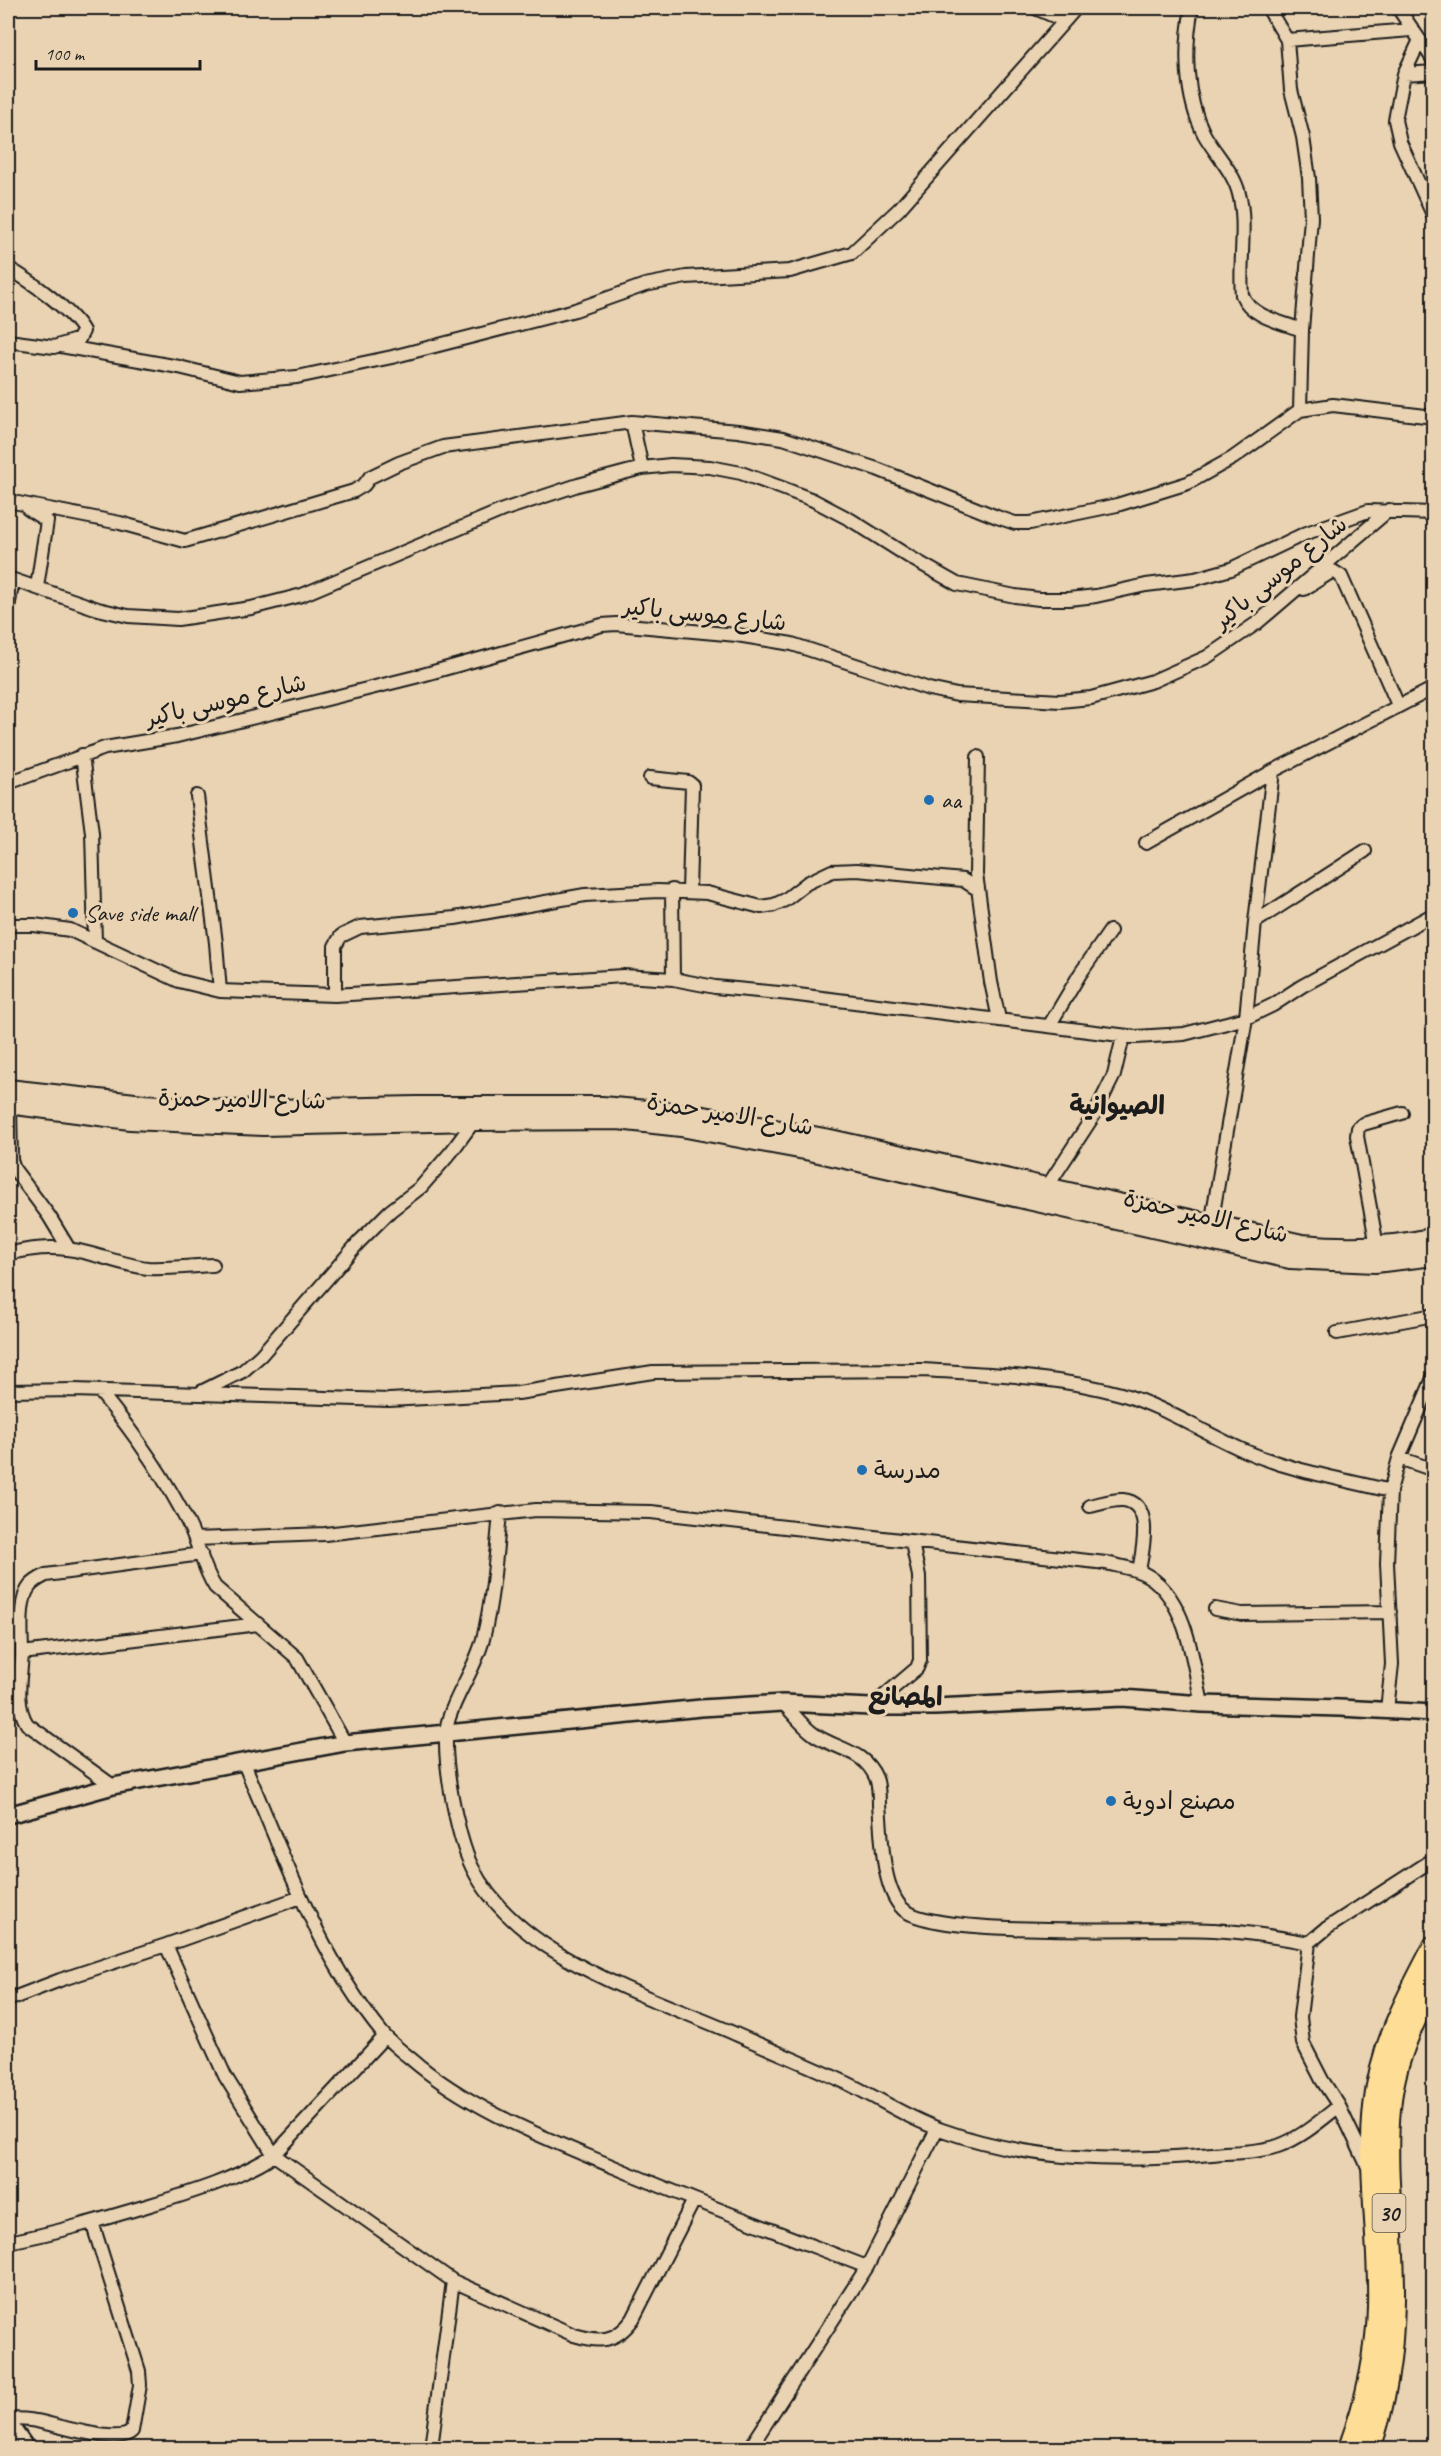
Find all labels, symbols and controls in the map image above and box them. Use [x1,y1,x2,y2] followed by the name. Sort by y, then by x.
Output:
[36,33,200,71] scale bar
[45,43,86,65] text: 100 m
[1205,509,1354,638] street label: شارع موسى باكير
[620,590,788,639] street label: شارع موسى باكير
[141,667,310,735] street label: شارع موسى باكير
[941,785,962,815] place label: aa
[922,793,936,807] marker: aa
[85,898,199,928] place label: Save side mall
[66,906,80,920] marker: Save side mall
[158,1083,326,1117] street label: شارع الامير حمزة
[644,1086,815,1144] street label: شارع الامير حمزة
[1069,1089,1165,1122] district label: الصيوانية
[1120,1182,1291,1251] street label: شارع الامير حمزة
[874,1455,941,1485] place label: مدرسة
[855,1463,869,1477] marker: مدرسة
[867,1680,943,1715] district label: المصانع
[1123,1786,1236,1818] place label: مصنع ادوية
[1104,1794,1118,1808] marker: مصنع ادوية
[1372,2194,1406,2232] road number: 30

